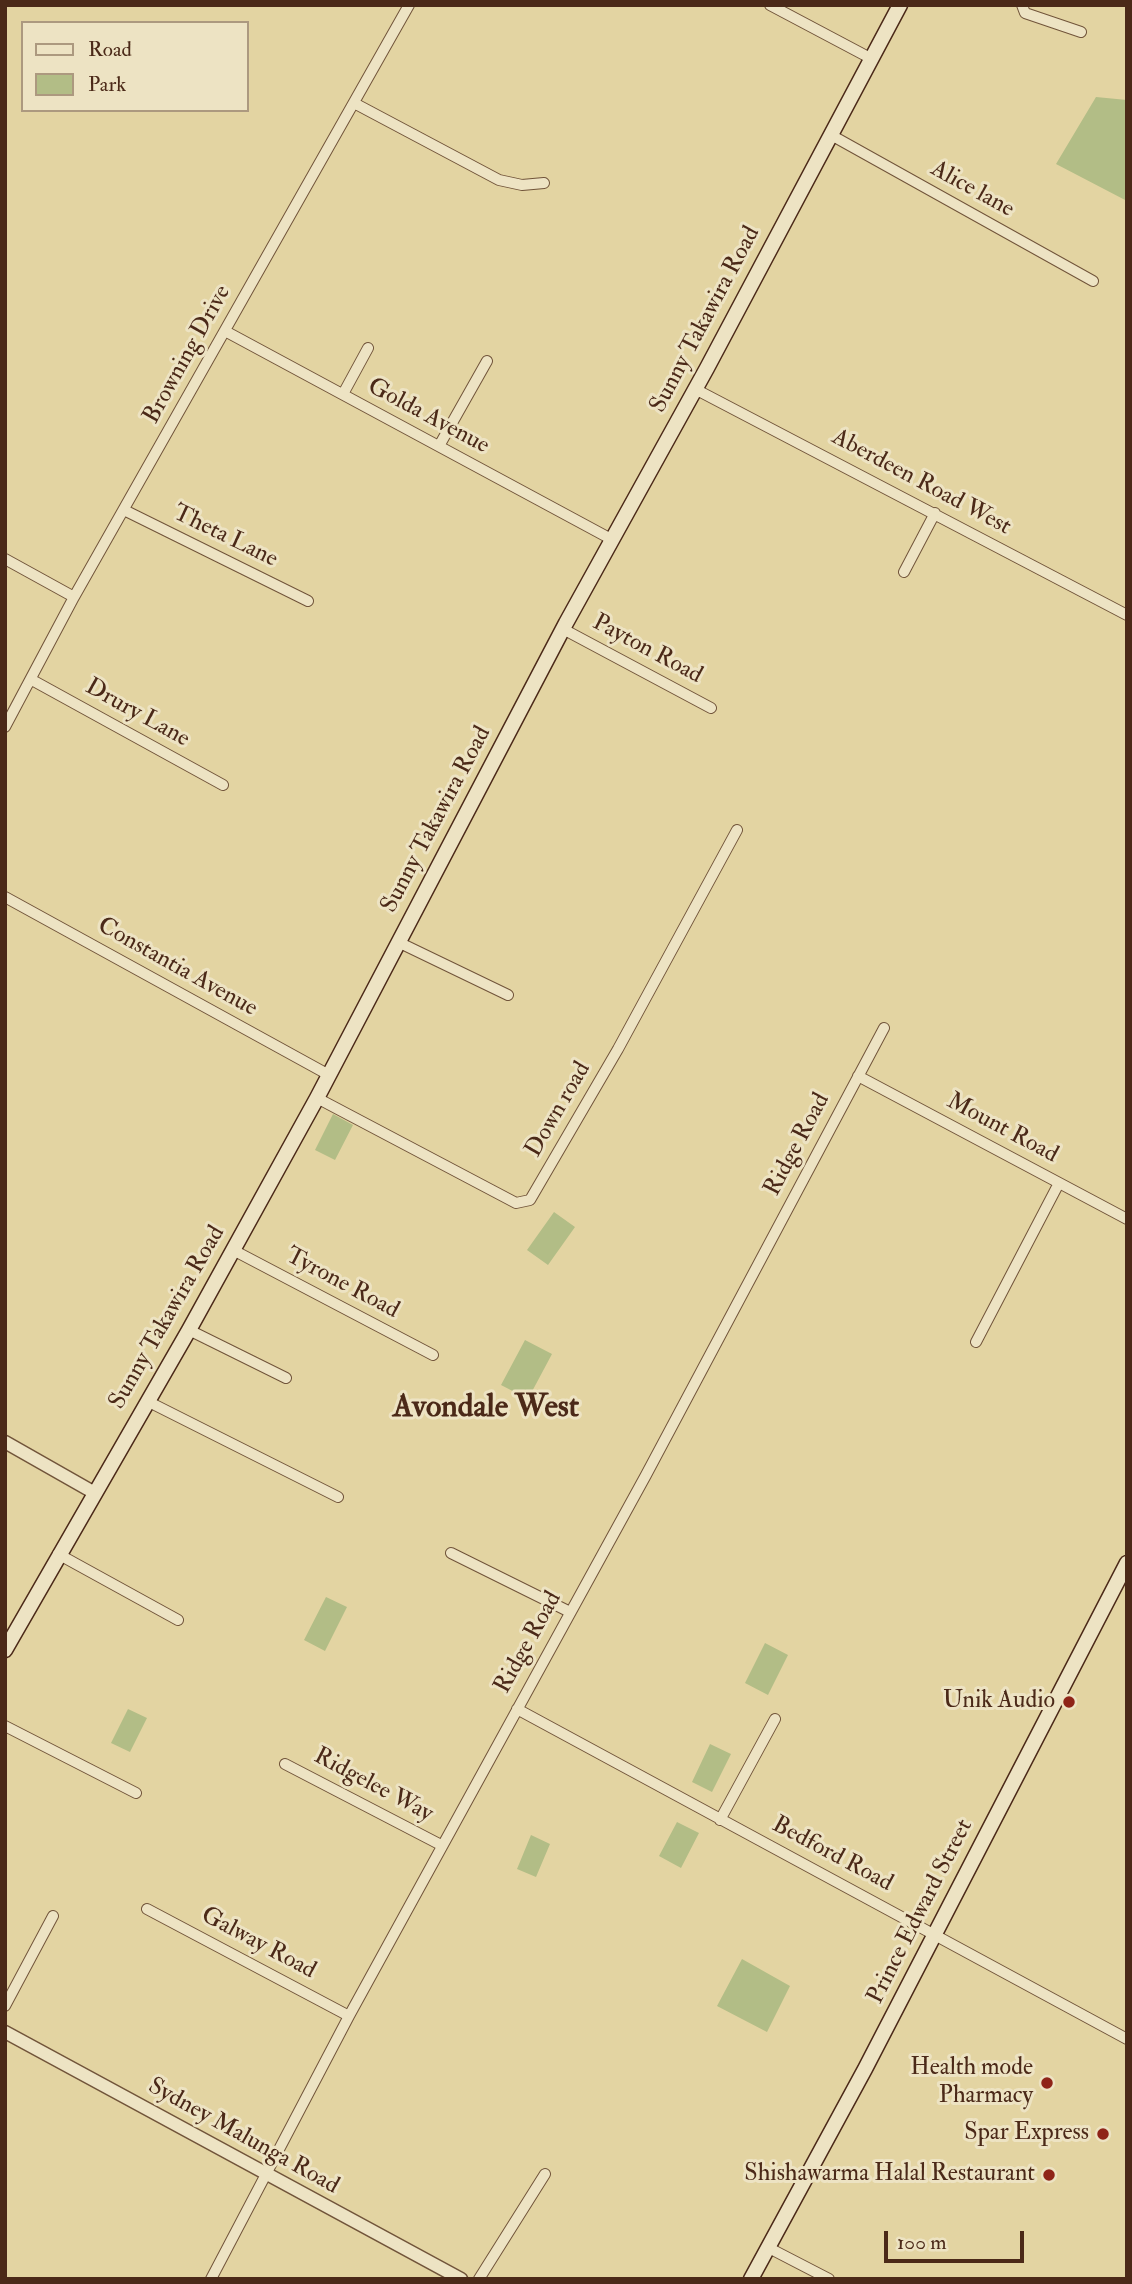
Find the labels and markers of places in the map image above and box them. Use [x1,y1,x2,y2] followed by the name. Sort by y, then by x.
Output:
[943,1688,1055,1716] place label: Unik Audio
[1061,1694,1077,1710] marker: Unik Audio
[910,2055,1033,2111] place label: Health mode Pharmacy
[1039,2075,1055,2091] marker: Health mode Pharmacy
[964,2120,1089,2148] place label: Spar Express
[1095,2126,1111,2142] marker: Spar Express
[744,2161,1035,2189] place label: Shishawarma Halal Restaurant
[1041,2167,1057,2183] marker: Shishawarma Halal Restaurant

